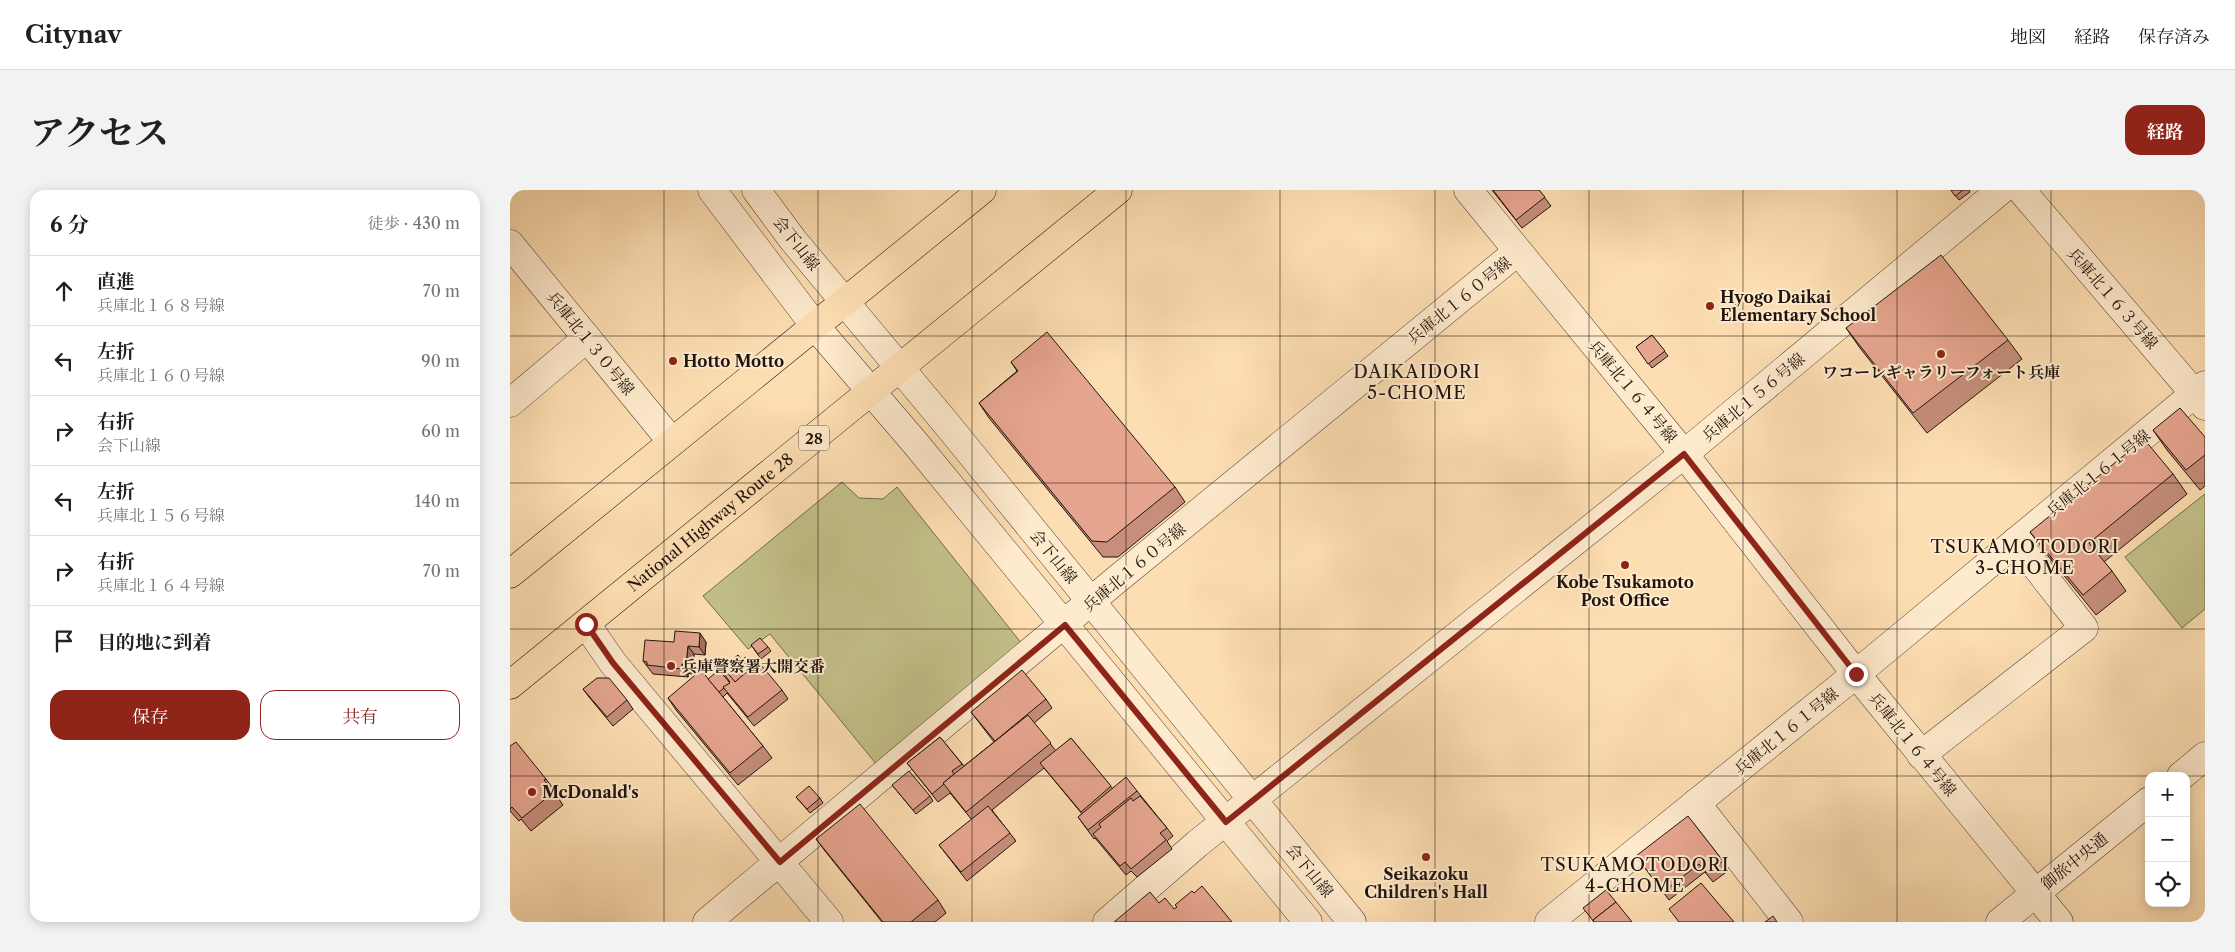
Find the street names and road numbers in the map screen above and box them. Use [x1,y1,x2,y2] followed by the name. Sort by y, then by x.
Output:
[769,212,825,274] street label: 会下山線
[2063,243,2163,353] street label: 兵庫北１６３号線
[1403,252,1515,348] street label: 兵庫北１６０号線
[543,287,639,399] street label: 兵庫北１３０号線
[1584,336,1682,446] street label: 兵庫北１６４号線
[1698,348,1808,446] street label: 兵庫北１５６号線
[2042,425,2154,521] street label: 兵庫北１６１号線
[799,426,829,450] road number: 28
[623,449,797,596] street label: National Highway Route 28
[1079,518,1189,616] street label: 兵庫北１６０号線
[1026,525,1082,587] street label: 会下山線
[1730,683,1842,779] street label: 兵庫北１６１号線
[1865,688,1961,800] street label: 兵庫北１６４号線
[2037,828,2111,894] street label: 御旅中央通
[1282,839,1338,901] street label: 会下山線

